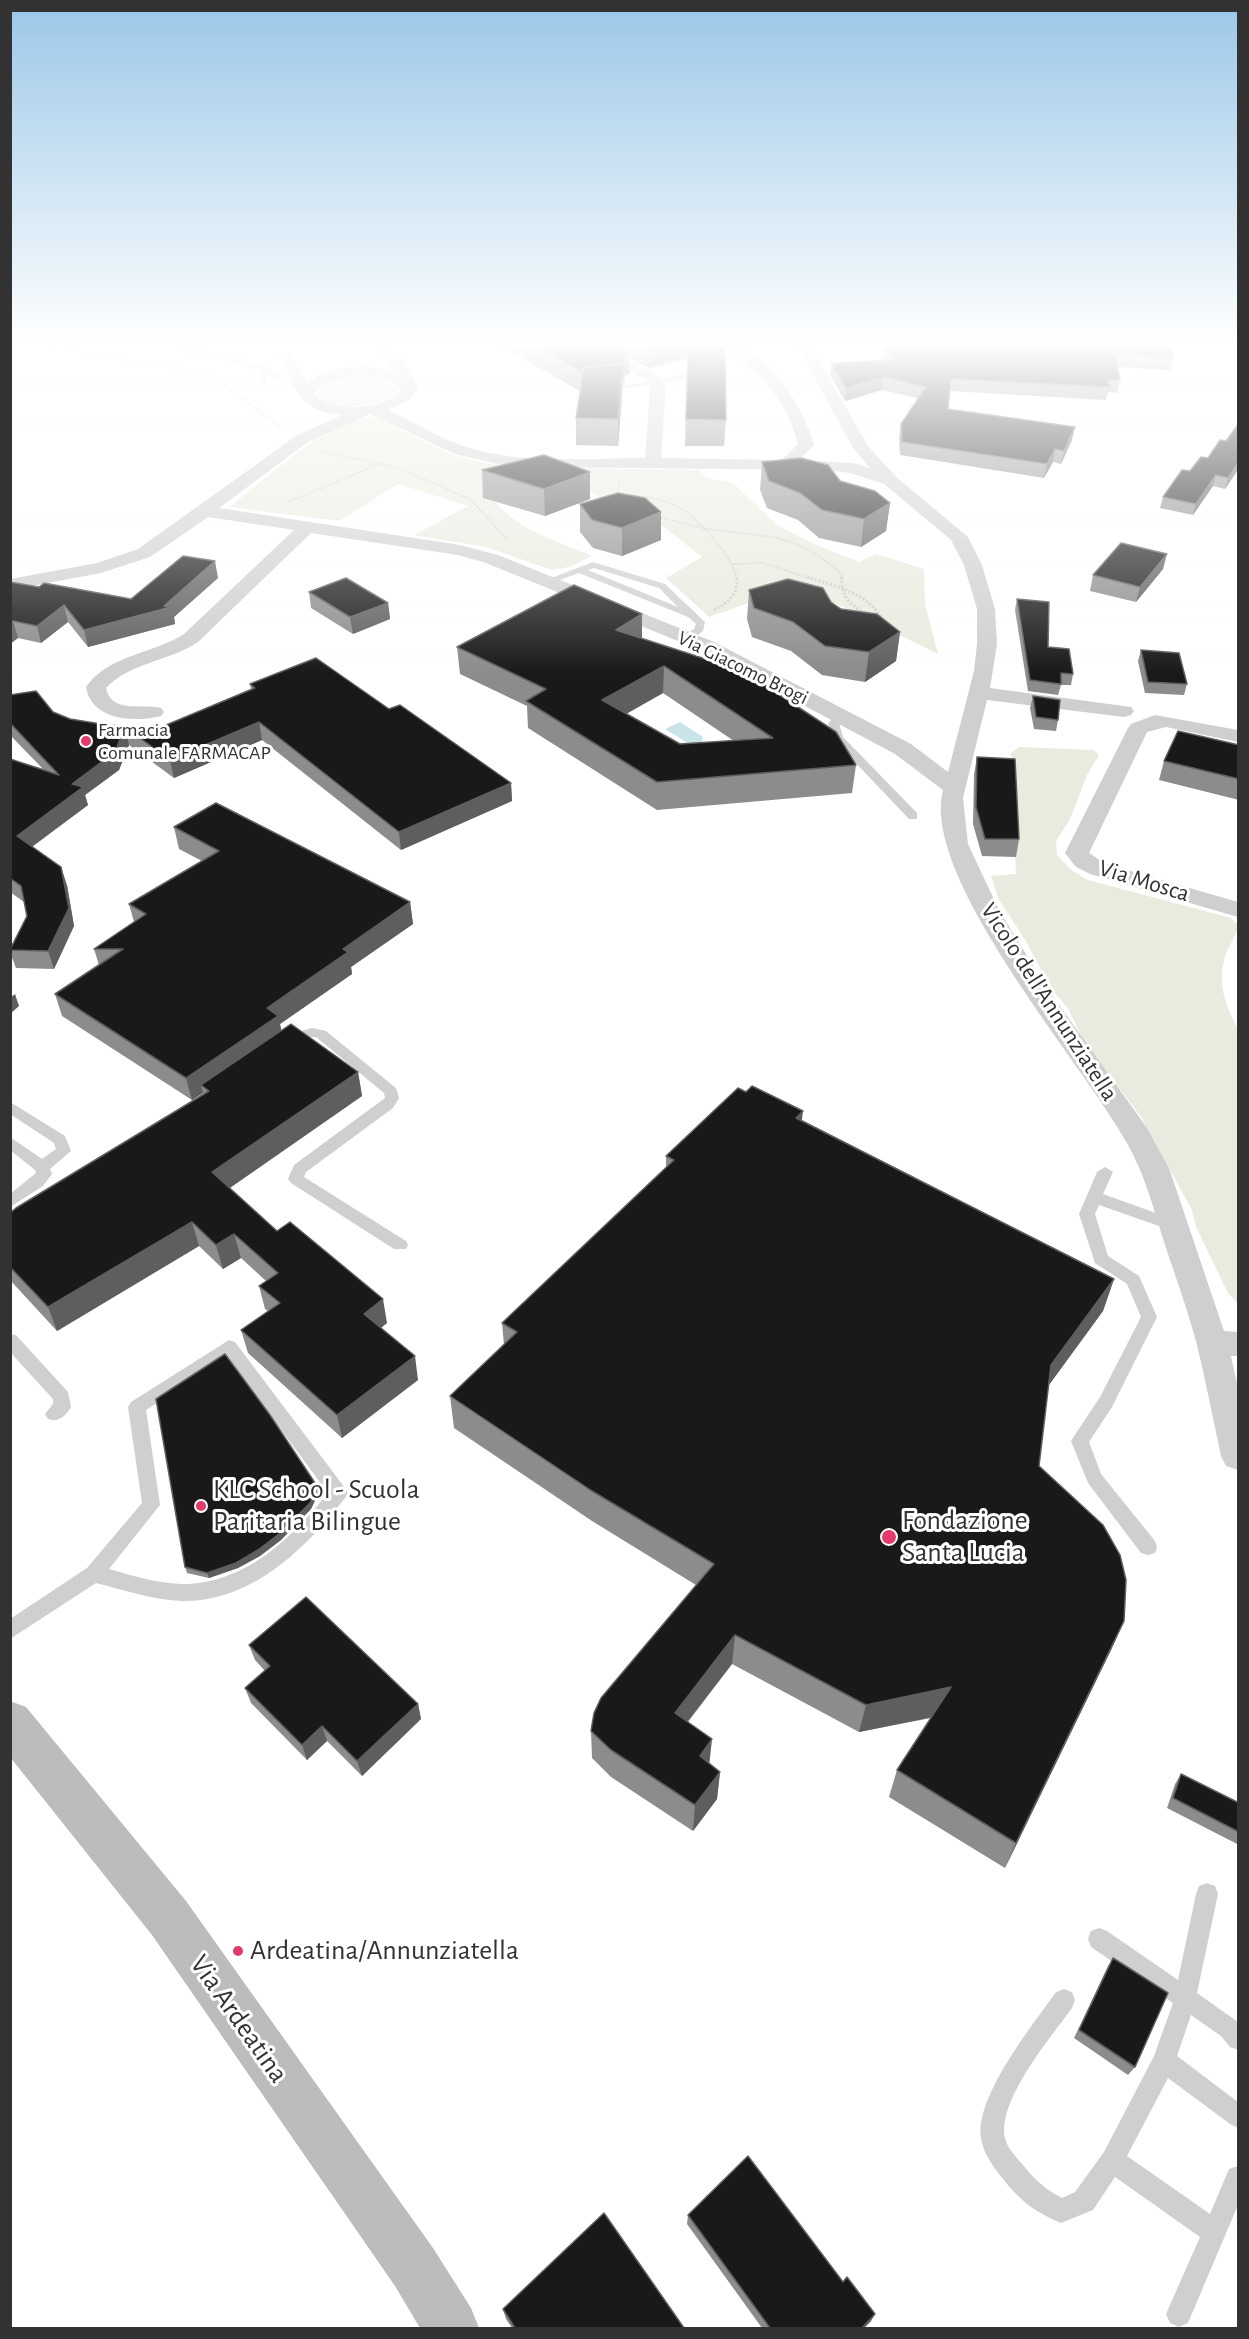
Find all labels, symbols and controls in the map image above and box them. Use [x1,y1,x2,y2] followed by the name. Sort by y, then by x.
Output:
[674,626,812,710] street label: Via Giacomo Brogi
[98,718,271,765] place label: Farmacia Comunale FARMACAP
[79,734,93,748] marker: Farmacia Comunale FARMACAP
[1095,854,1193,908] street label: Via Mosca
[974,897,1124,1107] street label: Vicolo dell'Annunziatella
[213,1473,420,1539] place label: KLC School - Scuola Paritaria Bilingue
[194,1499,208,1513] marker: KLC School - Scuola Paritaria Bilingue
[902,1504,1028,1570] place label: Fondazione Santa Lucia
[880,1528,898,1546] marker: Fondazione Santa Lucia
[250,1934,519,1968] place label: Ardeatina/Annunziatella
[231,1944,245,1958] marker: Ardeatina/Annunziatella
[183,1949,295,2089] street label: Via Ardeatina

